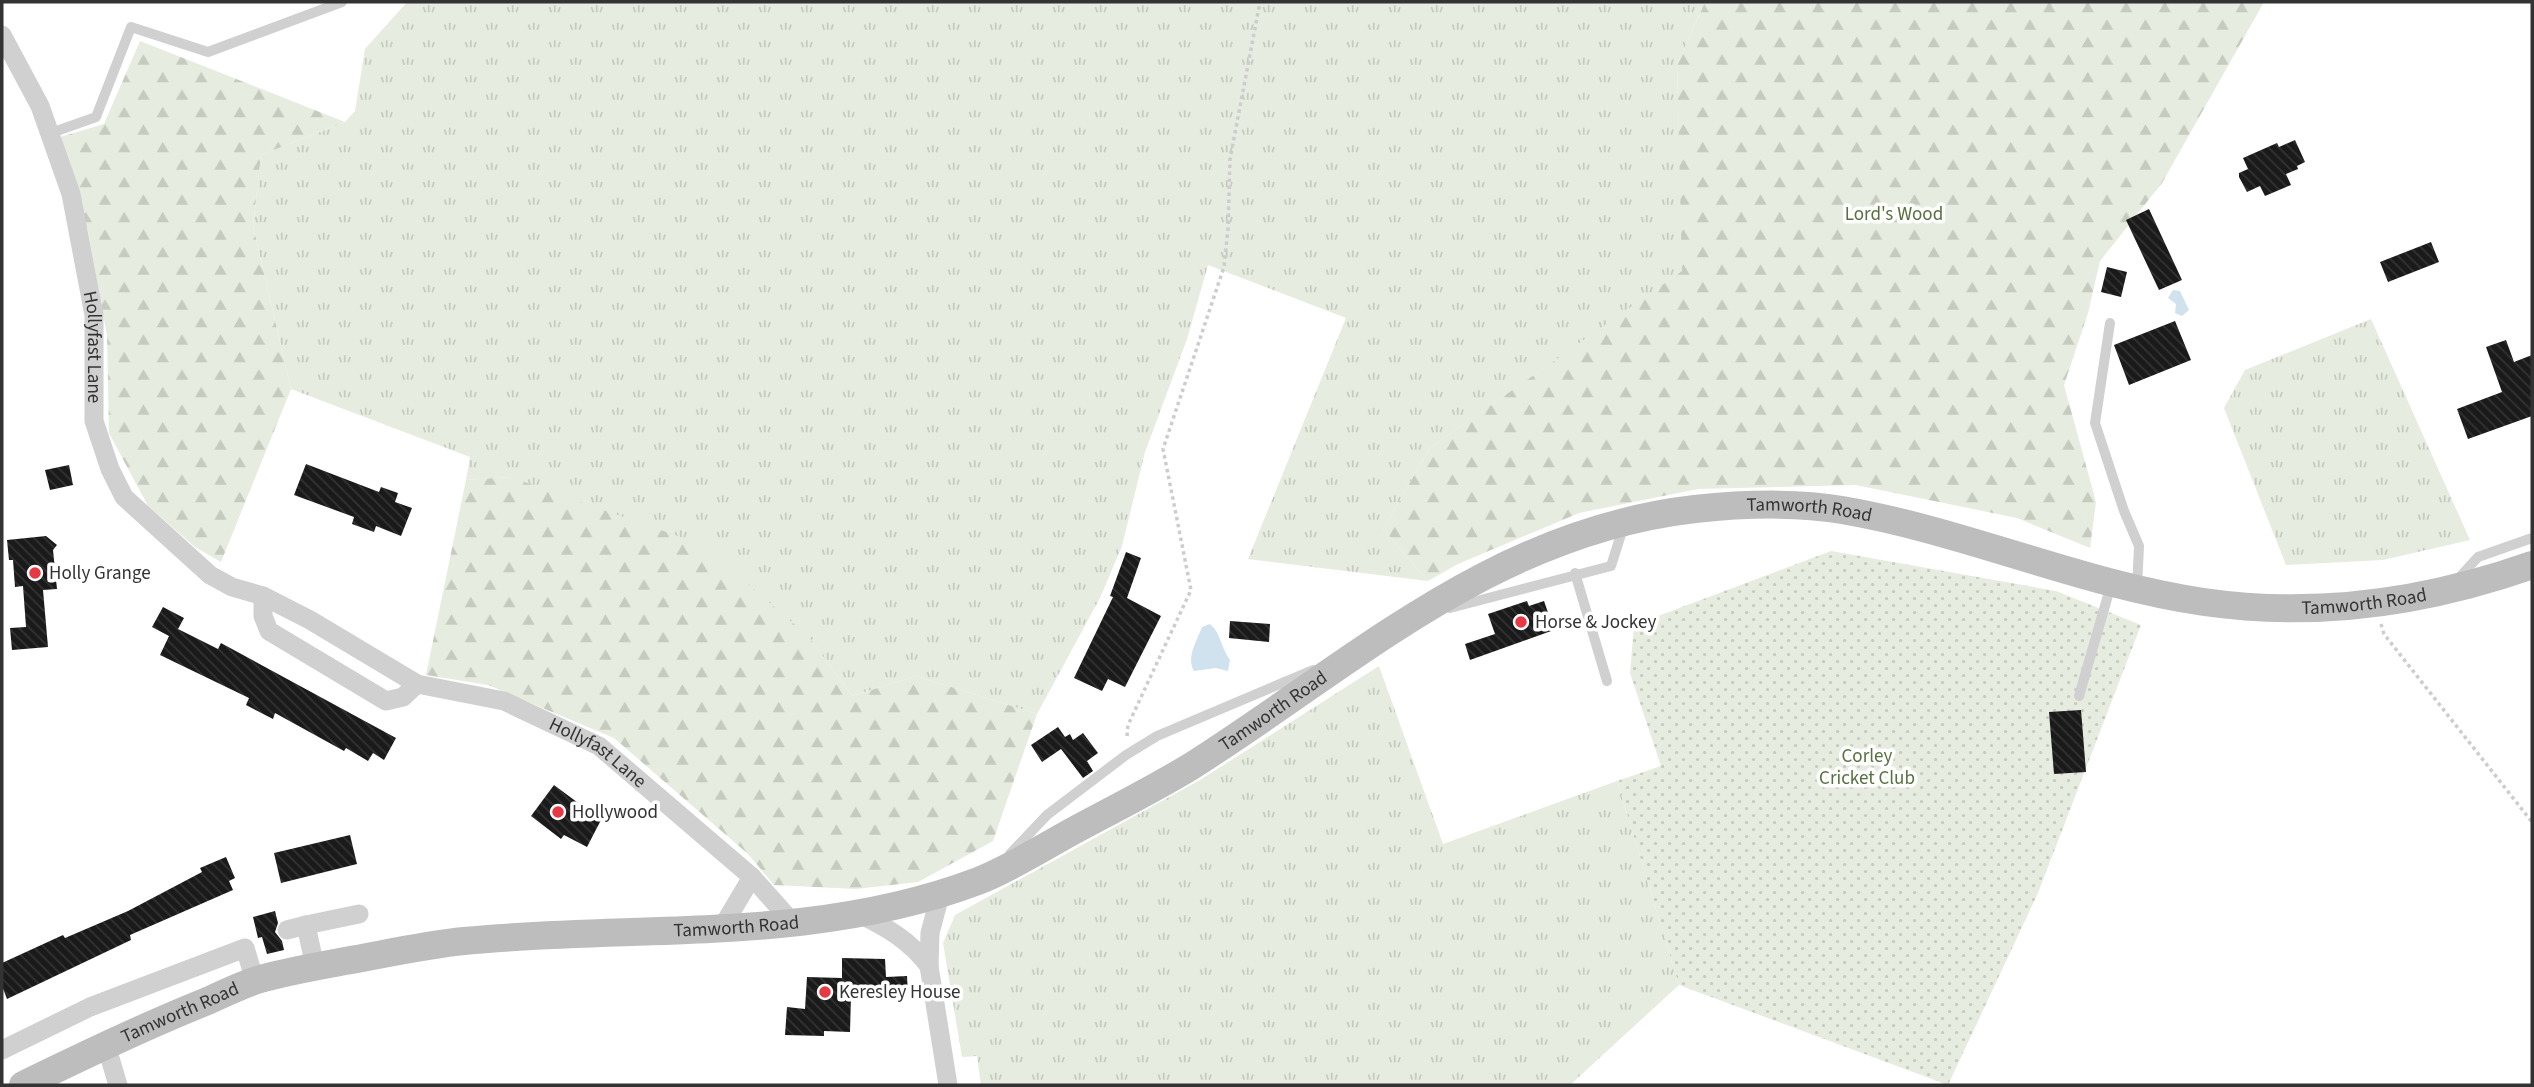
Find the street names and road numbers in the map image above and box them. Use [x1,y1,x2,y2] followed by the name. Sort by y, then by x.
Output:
[76,289,108,403] street label: Hollyfast Lane
[1746,491,1875,529] street label: Tamworth Road
[2301,581,2429,622] street label: Tamworth Road
[1214,664,1333,758] street label: Tamworth Road
[545,711,652,794] street label: Hollyfast Lane
[673,909,801,944] street label: Tamworth Road
[117,975,243,1050] street label: Tamworth Road

